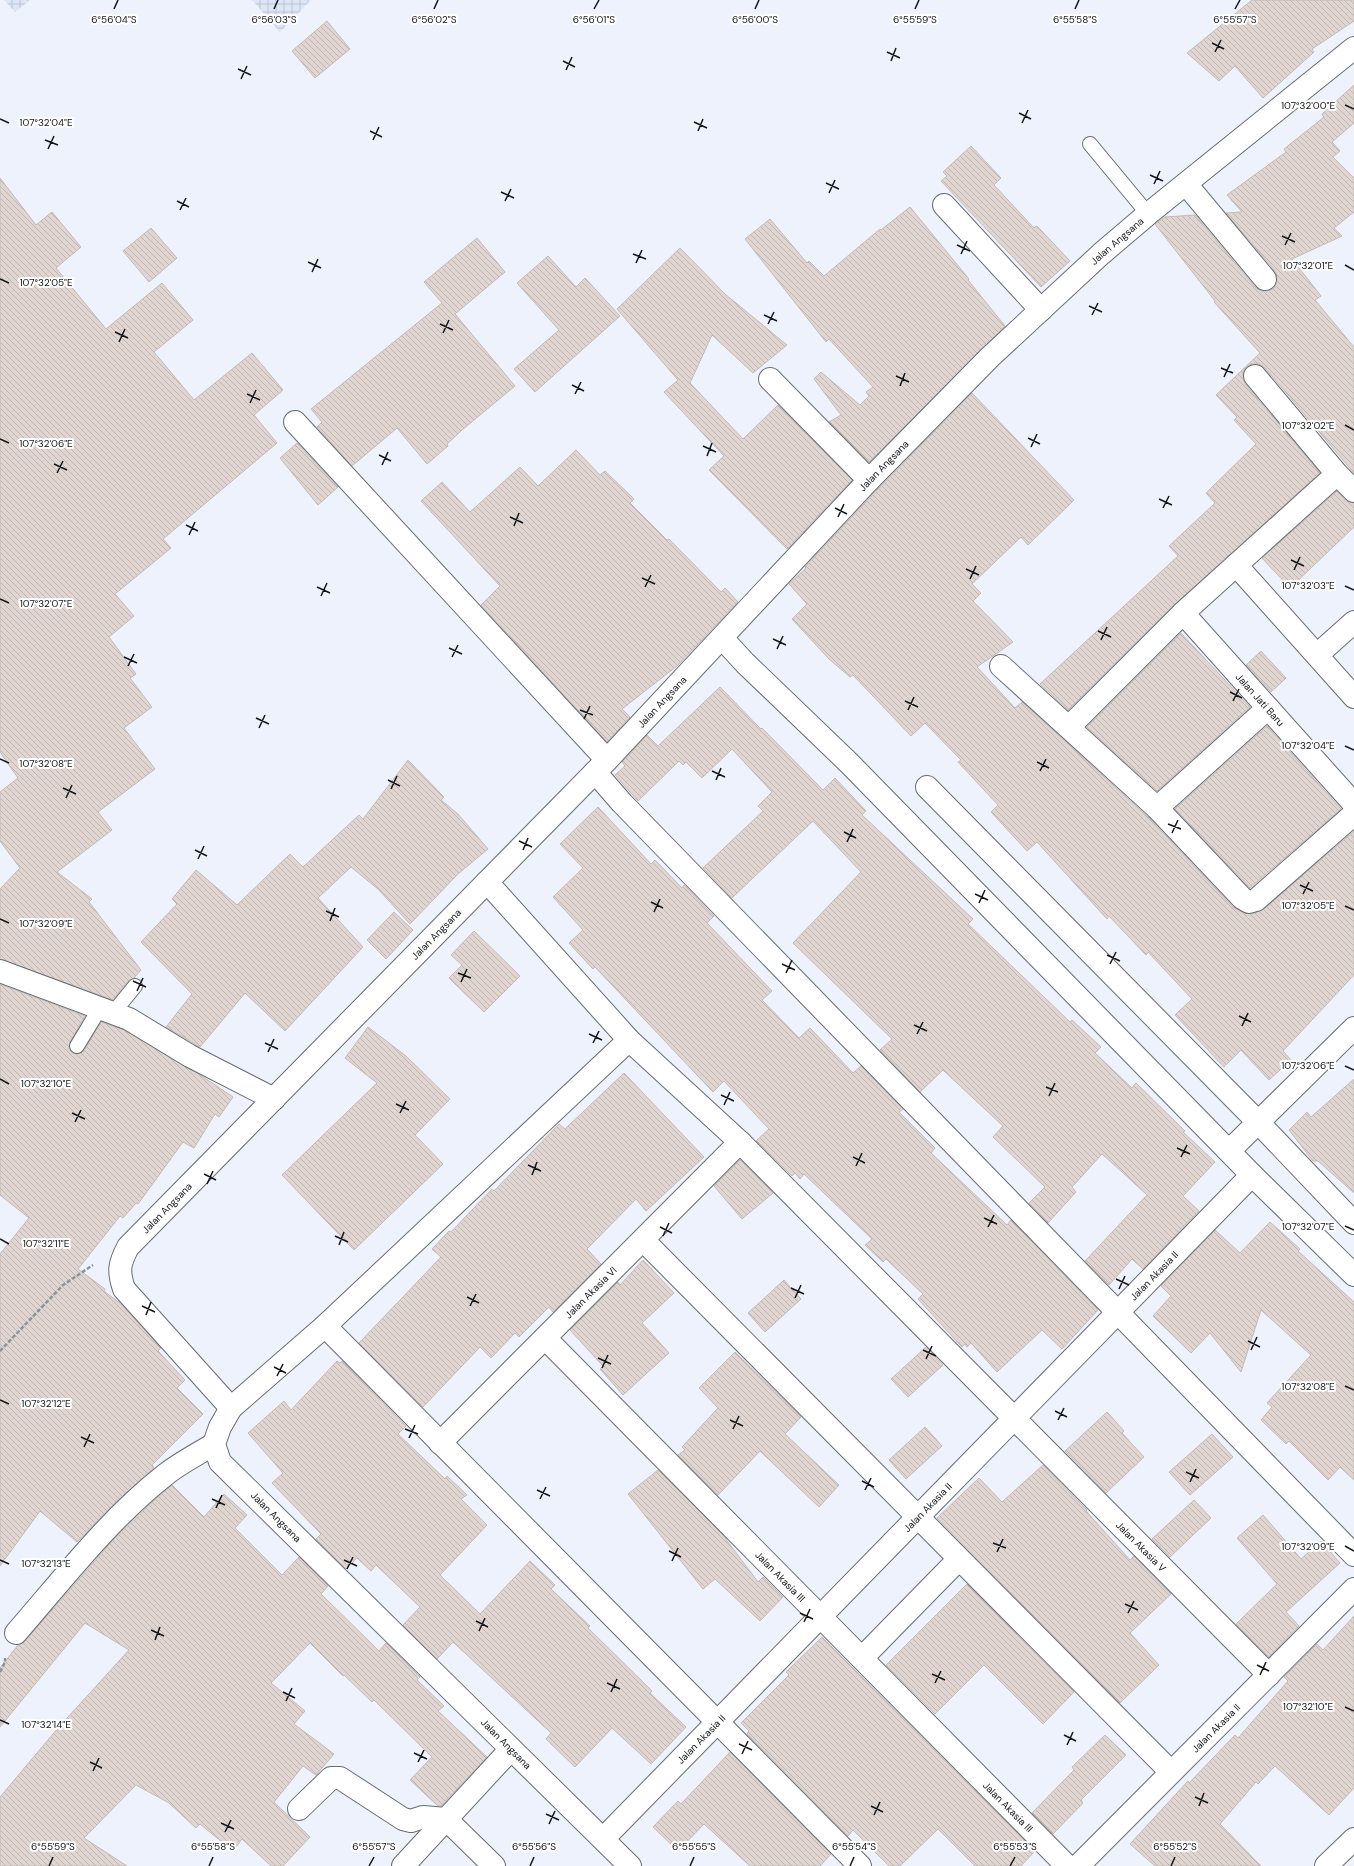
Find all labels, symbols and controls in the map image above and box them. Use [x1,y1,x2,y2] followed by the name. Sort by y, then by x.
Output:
[91,13,137,26] text: 6°56'04"S
[251,13,297,26] text: 6°56'03"S
[412,13,457,26] text: 6°56'02"S
[573,13,615,26] text: 6°56'01"S
[732,13,778,26] text: 6°56'00"S
[893,13,937,26] text: 6°55'59"S
[1053,13,1097,26] text: 6°55'58"S
[1213,13,1257,26] text: 6°55'57"S
[1281,99,1335,112] text: 107°32'00"E
[19,116,73,129] text: 107°32'04"E
[1087,214,1146,267] street label: Jalan Angsana
[1283,259,1334,272] text: 107°32'01"E
[19,276,73,289] text: 107°32'05"E
[1282,419,1335,432] text: 107°32'02"E
[19,437,73,450] text: 107°32'06"E
[856,437,911,494] street label: Jalan Angsana
[1281,579,1335,592] text: 107°32'03"E
[20,597,73,610] text: 107°32'07"E
[1233,670,1288,729] street label: Jalan Jati Baru
[634,673,689,730] street label: Jalan Angsana
[1281,739,1335,752] text: 107°32'04"E
[19,757,73,770] text: 107°32'08"E
[1281,899,1335,912] text: 107°32'05"E
[408,906,464,962] street label: Jalan Angsana
[19,917,73,930] text: 107°32'09"E
[1281,1059,1335,1072] text: 107°32'06"E
[21,1077,72,1090] text: 107°32'10"E
[139,1180,194,1236] street label: Jalan Angsana
[1282,1220,1335,1233] text: 107°32'07"E
[23,1237,70,1250] text: 107°32'11"E
[1127,1248,1181,1303] street label: Jalan Akasia II
[562,1263,619,1321] street label: Jalan Akasia VI
[1281,1380,1335,1393] text: 107°32'08"E
[21,1397,71,1410] text: 107°32'12"E
[900,1480,954,1535] street label: Jalan Akasia II
[248,1489,304,1545] street label: Jalan Angsana
[1113,1518,1169,1574] street label: Jalan Akasia V
[1281,1540,1335,1553] text: 107°32'09"E
[753,1548,808,1604] street label: Jalan Akasia III
[21,1557,71,1570] text: 107°32'13"E
[1283,1700,1334,1713] text: 107°32'10"E
[1188,1701,1243,1755] street label: Jalan Akasia II
[674,1711,728,1766] street label: Jalan Akasia II
[478,1716,534,1772] street label: Jalan Angsana
[21,1718,71,1731] text: 107°32'14"E
[980,1779,1036,1835] street label: Jalan Akasia III
[31,1840,75,1853] text: 6°55'59"S
[191,1840,235,1853] text: 6°55'58"S
[352,1840,396,1853] text: 6°55'57"S
[512,1840,556,1853] text: 6°55'56"S
[672,1840,716,1853] text: 6°55'55"S
[832,1840,876,1853] text: 6°55'54"S
[993,1840,1037,1853] text: 6°55'53"S
[1153,1840,1197,1853] text: 6°55'52"S

